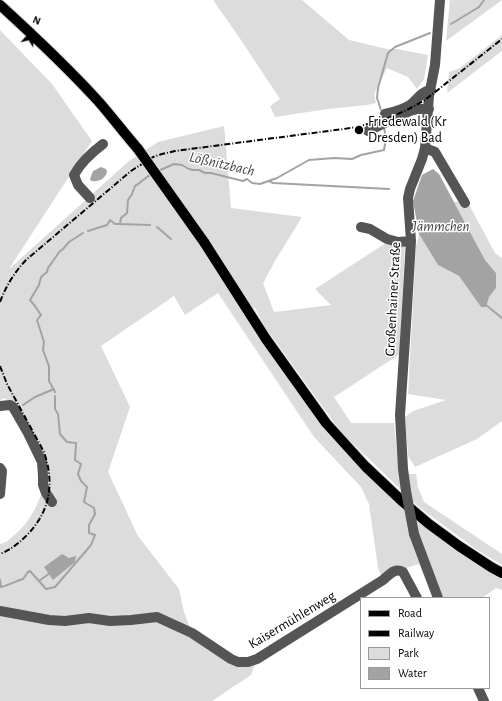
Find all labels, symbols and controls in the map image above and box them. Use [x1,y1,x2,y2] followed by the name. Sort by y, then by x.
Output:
[12,12,52,52] north arrow
[31,14,42,27] text: N
[368,114,446,146] place label: Friedewald (Kr Dresden) Bad
[353,124,365,136] marker: Friedewald (Kr Dresden) Bad
[188,148,256,180] water label: Lößnitzbach
[412,217,470,235] water label: Jämmchen
[382,241,404,357] street label: Großenhainer Straße
[246,587,338,653] street label: Kaisermühlenweg
[360,597,490,689] legend
[398,607,422,619] text: Road
[398,627,434,639] text: Railway
[398,647,419,659] text: Park
[398,667,427,679] text: Water

